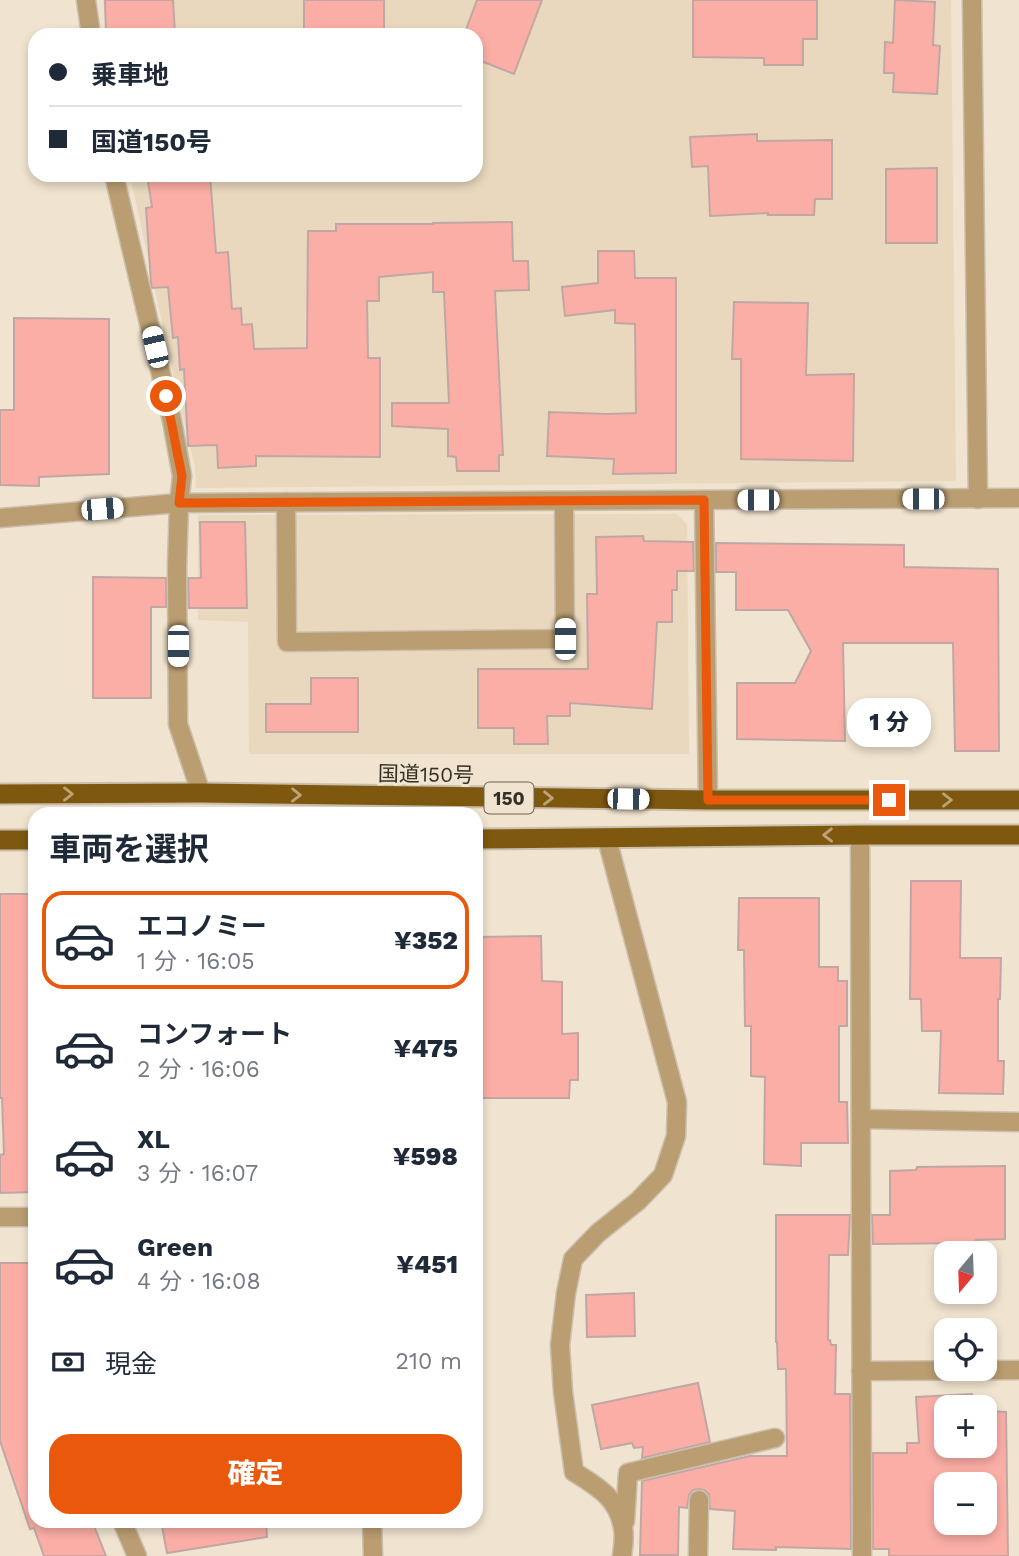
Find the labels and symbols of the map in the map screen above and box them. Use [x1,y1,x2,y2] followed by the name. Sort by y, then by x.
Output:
[141,324,170,370] car
[150,380,182,412] route start
[903,489,945,510] car
[738,490,780,511] car
[81,497,124,521] car
[555,618,576,660] car
[168,625,189,667] car
[847,698,931,748] callout: 1 分
[378,761,474,787] street label: 国道150号
[484,782,534,814] road number: 150
[873,784,905,816] route end
[63,786,74,802] one-way arrow
[290,787,301,802] one-way arrow
[607,788,650,810] car
[543,790,553,806] one-way arrow
[942,792,952,808] one-way arrow
[823,828,834,843] one-way arrow
[934,1241,998,1304] north arrow

